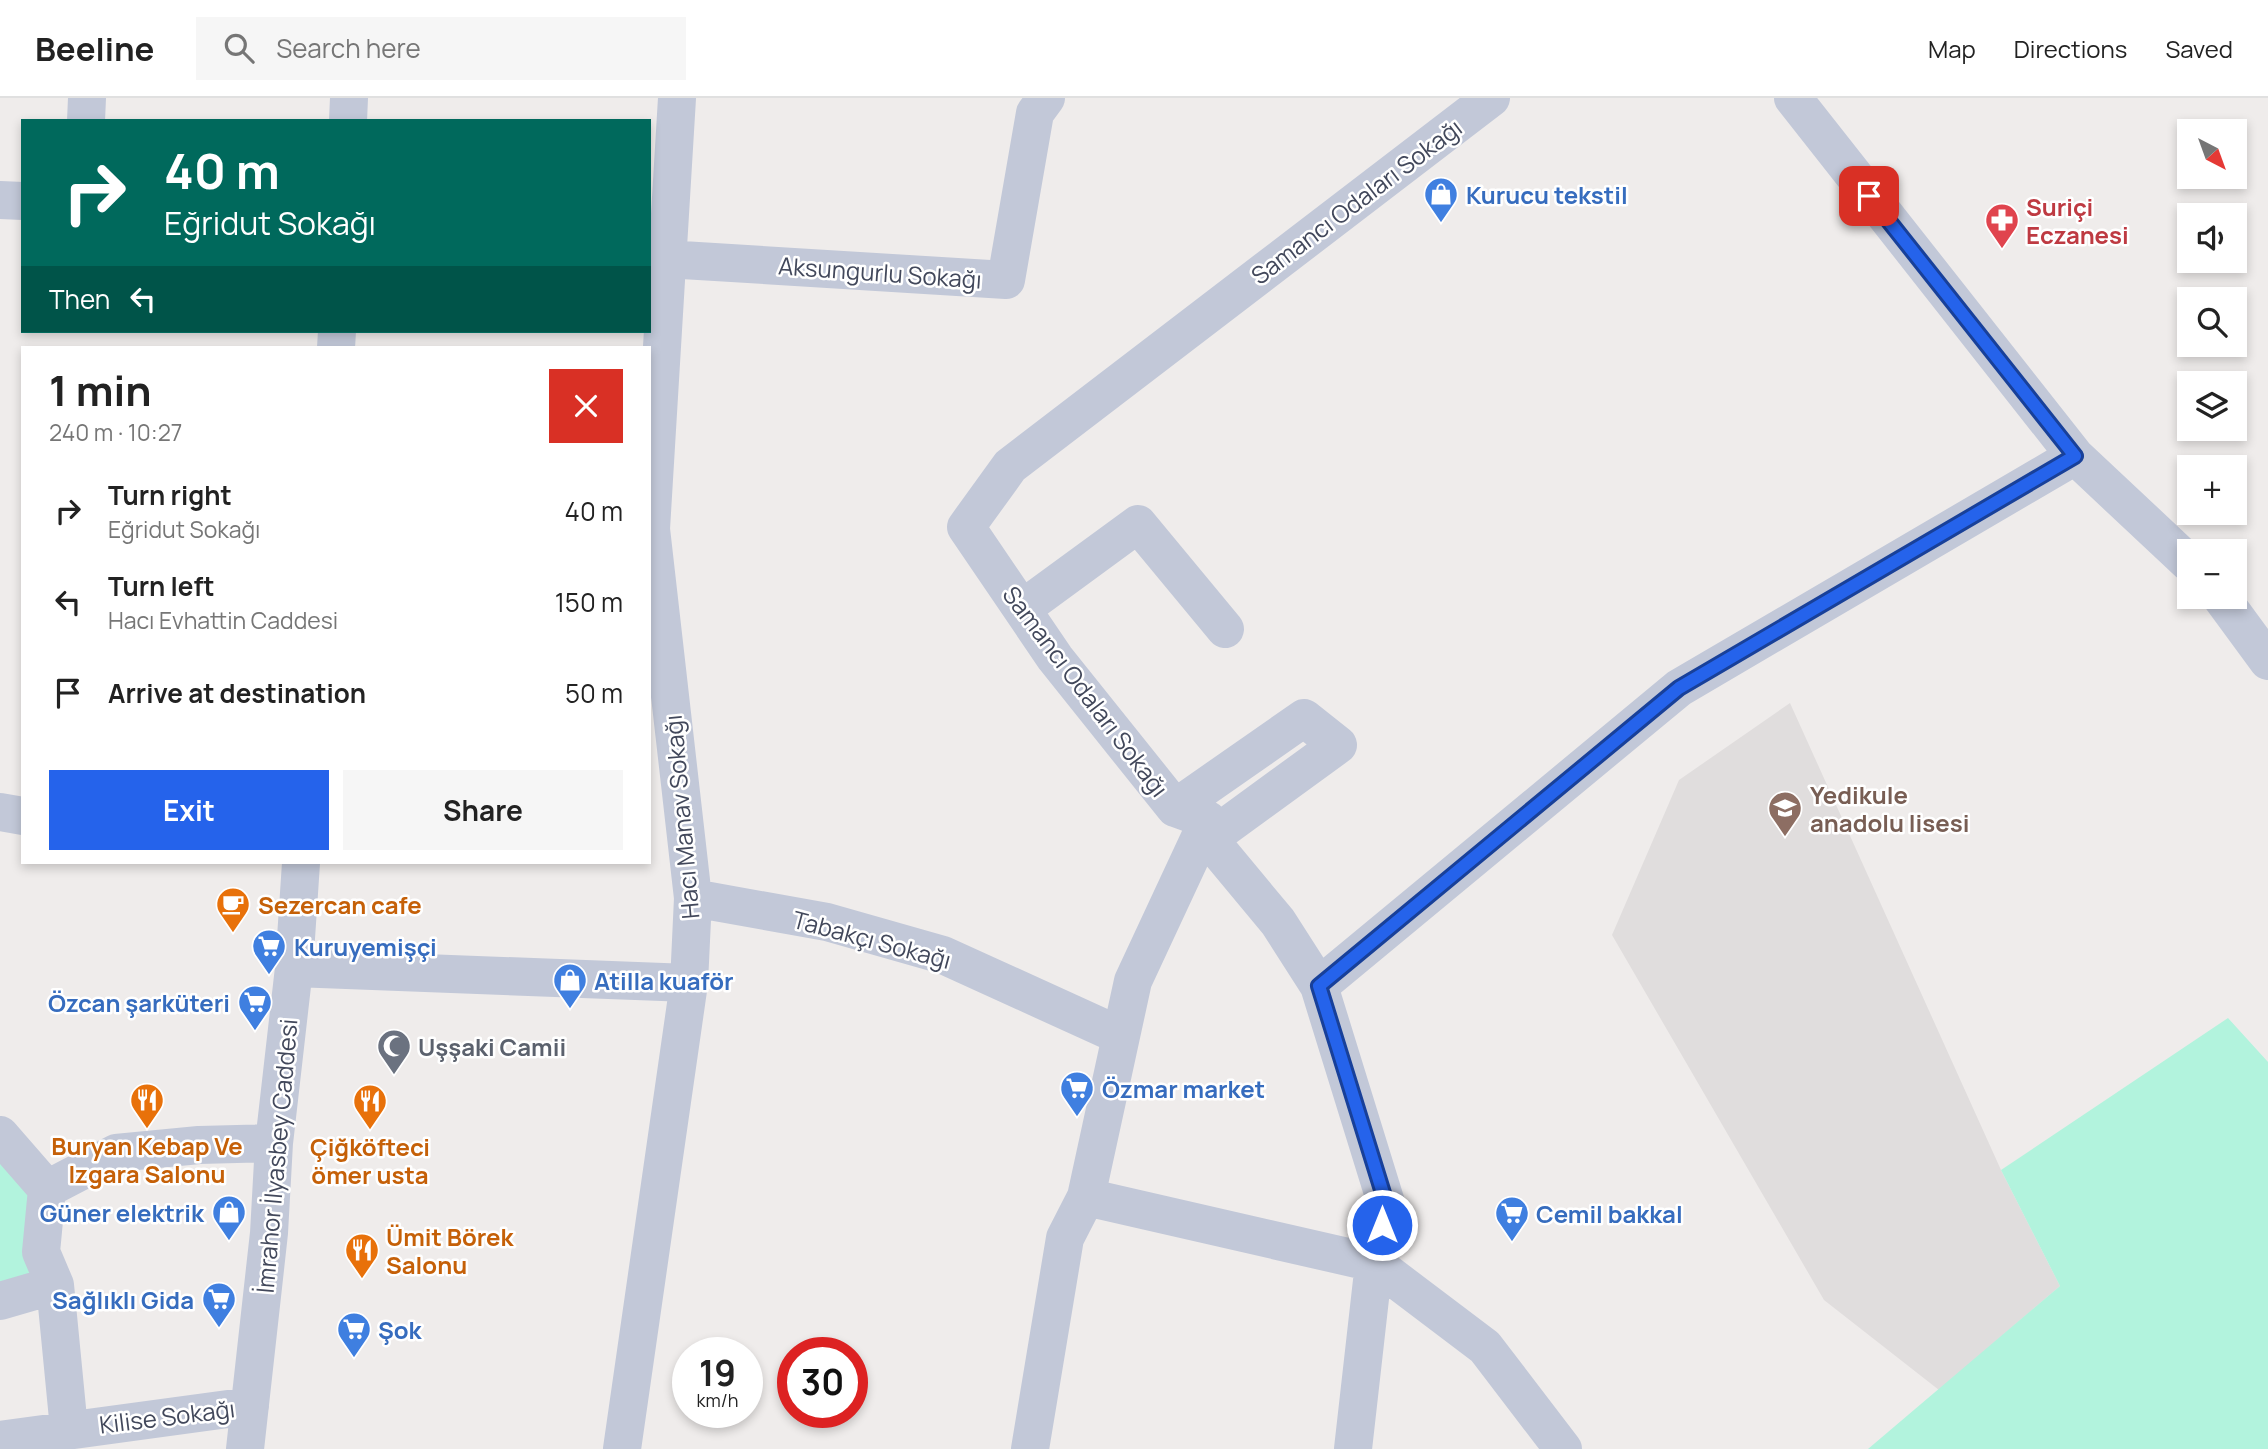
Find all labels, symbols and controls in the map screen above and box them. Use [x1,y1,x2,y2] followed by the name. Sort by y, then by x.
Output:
[196,17,686,80] search box
[35,26,154,71] text: Beeline
[220,29,258,67] icon: search
[276,30,421,66] text: Search here
[1928,32,1976,65] text: Map
[2014,32,2127,65] text: Directions
[2165,32,2233,65] text: Saved
[1244,111,1468,291] street label: Samancı Odaları Sokağı
[2177,119,2247,189] north arrow
[2177,119,2247,609] map controls
[164,137,280,204] text: 40 m
[49,147,140,238] icon: right
[1839,166,1899,226] pin
[1422,175,1460,224] shop icon: Kurucu tekstil
[1850,177,1888,215] icon: arrive
[1466,178,1628,211] place label: Kurucu tekstil
[2026,190,2129,251] place label: Suriçi Eczanesi
[164,201,376,245] text: Eğridut Sokağı
[1983,201,2021,250] pharmacy icon: Suriçi Eczanesi
[2177,203,2247,273] button: sound
[777,248,983,296] street label: Aksungurlu Sokağı
[124,280,162,318] icon: left
[49,281,110,317] text: Then
[2177,287,2247,357] button: search
[49,361,152,419] text: 1 min
[549,369,623,443] button: close
[2177,371,2247,441] button: layers
[49,416,182,448] text: 240 m · 10:27
[2177,455,2247,525] button: +
[108,477,232,513] text: Turn right
[49,492,87,530] icon: right
[565,493,623,529] text: 40 m
[108,513,260,545] text: Eğridut Sokağı
[2177,539,2247,609] button: −
[108,568,215,604] text: Turn left
[996,579,1176,803] street label: Samancı Odaları Sokağı
[49,583,87,621] icon: left
[555,584,623,620] text: 150 m
[108,604,338,636] text: Hacı Evhattin Caddesi
[49,674,87,712] icon: arrive
[108,675,366,711] text: Arrive at destination
[565,675,623,711] text: 50 m
[656,714,706,920] street label: Hacı Manav Sokağı
[49,770,329,850] button: Exit
[343,770,623,850] button: Share
[1810,778,1969,839] place label: Yedikule anadolu lisesi
[1766,789,1804,838] school or university icon: Yedikule anadolu lisesi
[214,885,252,934] cafe icon: Sezercan cafe
[258,888,422,921] place label: Sezercan cafe
[789,902,955,976] street label: Tabakçı Sokağı
[250,927,288,976] supermarket icon: Kuruyemişçi
[294,930,437,963] place label: Kuruyemişçi
[551,961,589,1010] shop icon: Atilla kuaför
[594,964,734,997] place label: Atilla kuaför
[236,983,274,1032] supermarket icon: Özcan şarküteri
[48,986,230,1019] place label: Özcan şarküteri
[248,1017,304,1295] street label: İmrahor İlyasbey Caddesi
[375,1027,413,1076] mosque icon: Uşşaki Camii
[418,1030,566,1063] place label: Uşşaki Camii
[1058,1069,1096,1118] supermarket icon: Özmar market
[1102,1072,1265,1105] place label: Özmar market
[128,1081,166,1130] restaurant icon: Buryan Kebap Ve Izgara Salonu
[351,1082,389,1131] restaurant icon: Çiğköfteci ömer usta
[51,1129,243,1190] place label: Buryan Kebap Ve Izgara Salonu
[310,1130,430,1191] place label: Çiğköfteci ömer usta
[1345,1188,1419,1262] position arrow
[210,1193,248,1242] shop icon: Güner elektrik
[1493,1194,1531,1243] supermarket icon: Cemil bakkal
[40,1196,205,1229] place label: Güner elektrik
[1536,1197,1683,1230] place label: Cemil bakkal
[386,1220,515,1281] place label: Ümit Börek Salonu
[343,1231,381,1280] restaurant icon: Ümit Börek Salonu
[200,1280,238,1329] supermarket icon: Sağlıklı Gida
[52,1283,194,1316] place label: Sağlıklı Gida
[335,1310,373,1359] supermarket icon: Şok
[378,1313,423,1346] place label: Şok
[777,1337,868,1428] speed limit sign: 30
[699,1349,736,1397] text: 19
[697,1388,738,1412] text: km/h
[97,1391,237,1441] street label: Kilise Sokağı

